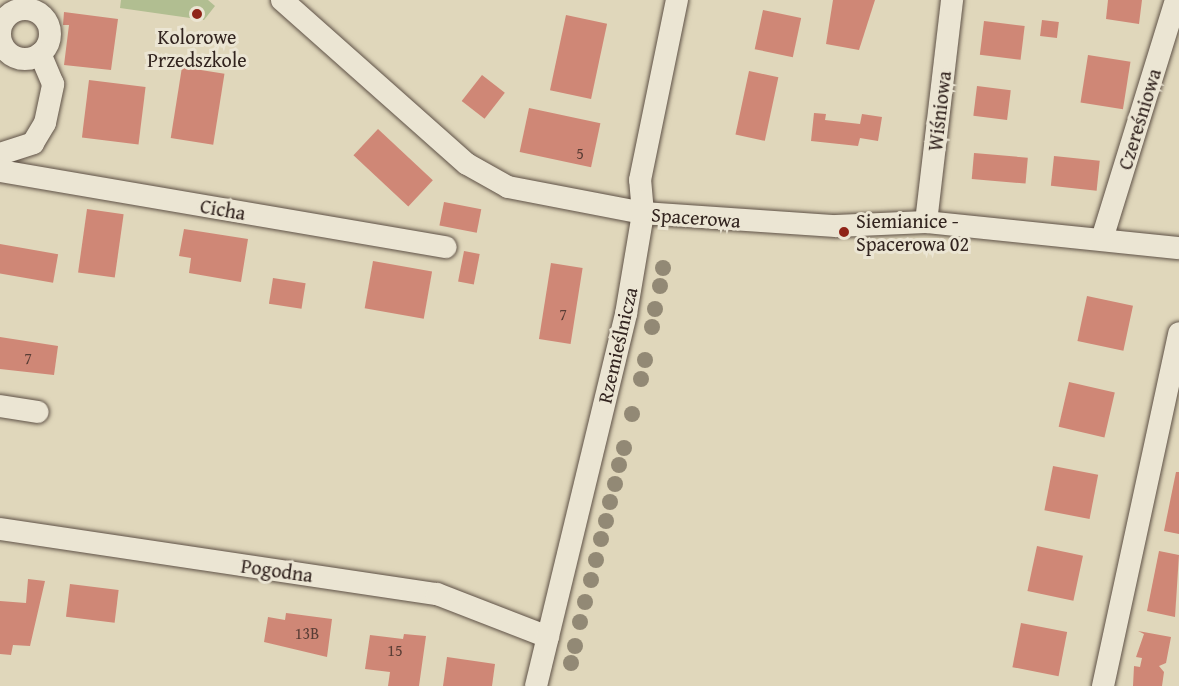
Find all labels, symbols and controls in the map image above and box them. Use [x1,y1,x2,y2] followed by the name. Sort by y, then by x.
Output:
[190,7,204,21] marker: Kolorowe Przedszkole
[147,24,247,71] place label: Kolorowe Przedszkole
[1112,66,1166,172] street label: Czereśniowa
[922,70,956,152] street label: Wiśniowa
[576,143,584,163] house number: 5
[198,193,248,225] street label: Cicha
[651,202,741,232] street label: Spacerowa
[856,208,969,255] place label: Siemianice - Spacerowa 02
[837,225,851,239] marker: Siemianice - Spacerowa 02
[592,285,642,405] street label: Rzemieślnicza
[559,304,567,324] house number: 7
[24,348,32,368] house number: 7
[239,553,315,587] street label: Pogodna
[295,623,319,643] house number: 13B
[387,640,403,660] house number: 15

